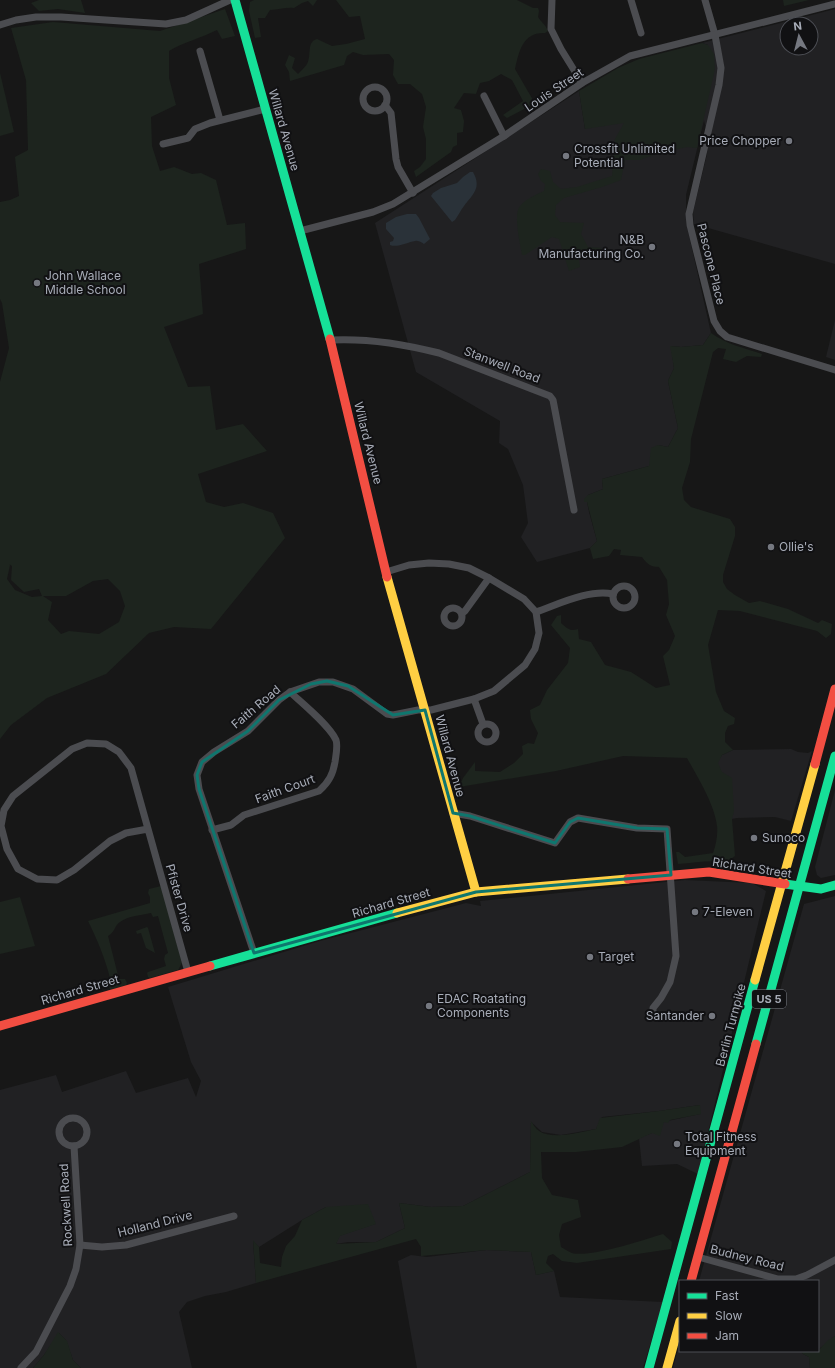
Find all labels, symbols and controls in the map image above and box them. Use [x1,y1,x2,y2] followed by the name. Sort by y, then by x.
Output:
[779,16,819,56] north arrow
[793,19,803,34] text: N
[522,64,586,115] street label: Louis Street
[266,87,303,173] street label: Willard Avenue
[699,133,781,148] place label: Price Chopper
[784,136,794,146] marker: Price Chopper
[574,141,675,170] place label: Crossfit Unlimited Potential
[561,151,571,161] marker: Crossfit Unlimited Potential
[694,222,729,306] street label: Pascone Place
[539,232,644,261] place label: N&B Manufacturing Co.
[647,242,657,252] marker: N&B Manufacturing Co.
[45,268,126,297] place label: John Wallace Middle School
[32,278,42,288] marker: John Wallace Middle School
[462,343,542,386] street label: Stanwell Road
[351,400,386,486] street label: Willard Avenue
[779,539,814,554] place label: Ollie's
[766,542,776,552] marker: Ollie's
[228,682,283,732] street label: Faith Road
[432,713,469,799] street label: Willard Avenue
[253,771,317,806] street label: Faith Court
[762,830,805,845] place label: Sunoco
[749,833,759,843] marker: Sunoco
[711,854,793,881] street label: Richard Street
[163,862,196,933] street label: Pfister Drive
[350,884,432,921] street label: Richard Street
[703,904,753,919] place label: 7-Eleven
[690,907,700,917] marker: 7-Eleven
[598,949,634,964] place label: Target
[585,952,595,962] marker: Target
[39,971,121,1008] street label: Richard Street
[712,982,749,1068] street label: Berlin Turnpike
[752,990,786,1008] road number: US 5
[437,991,526,1020] place label: EDAC Roatating Components
[424,1001,434,1011] marker: EDAC Roatating Components
[646,1008,704,1023] place label: Santander
[707,1011,717,1021] marker: Santander
[685,1129,757,1158] place label: Total Fitness Equipment
[672,1139,682,1149] marker: Total Fitness Equipment
[56,1163,75,1247] street label: Rockwell Road
[116,1207,194,1240] street label: Holland Drive
[709,1241,785,1274] street label: Budney Road
[679,1280,819,1352] legend
[715,1288,739,1303] text: Fast
[715,1308,743,1323] text: Slow
[715,1328,739,1343] text: Jam

